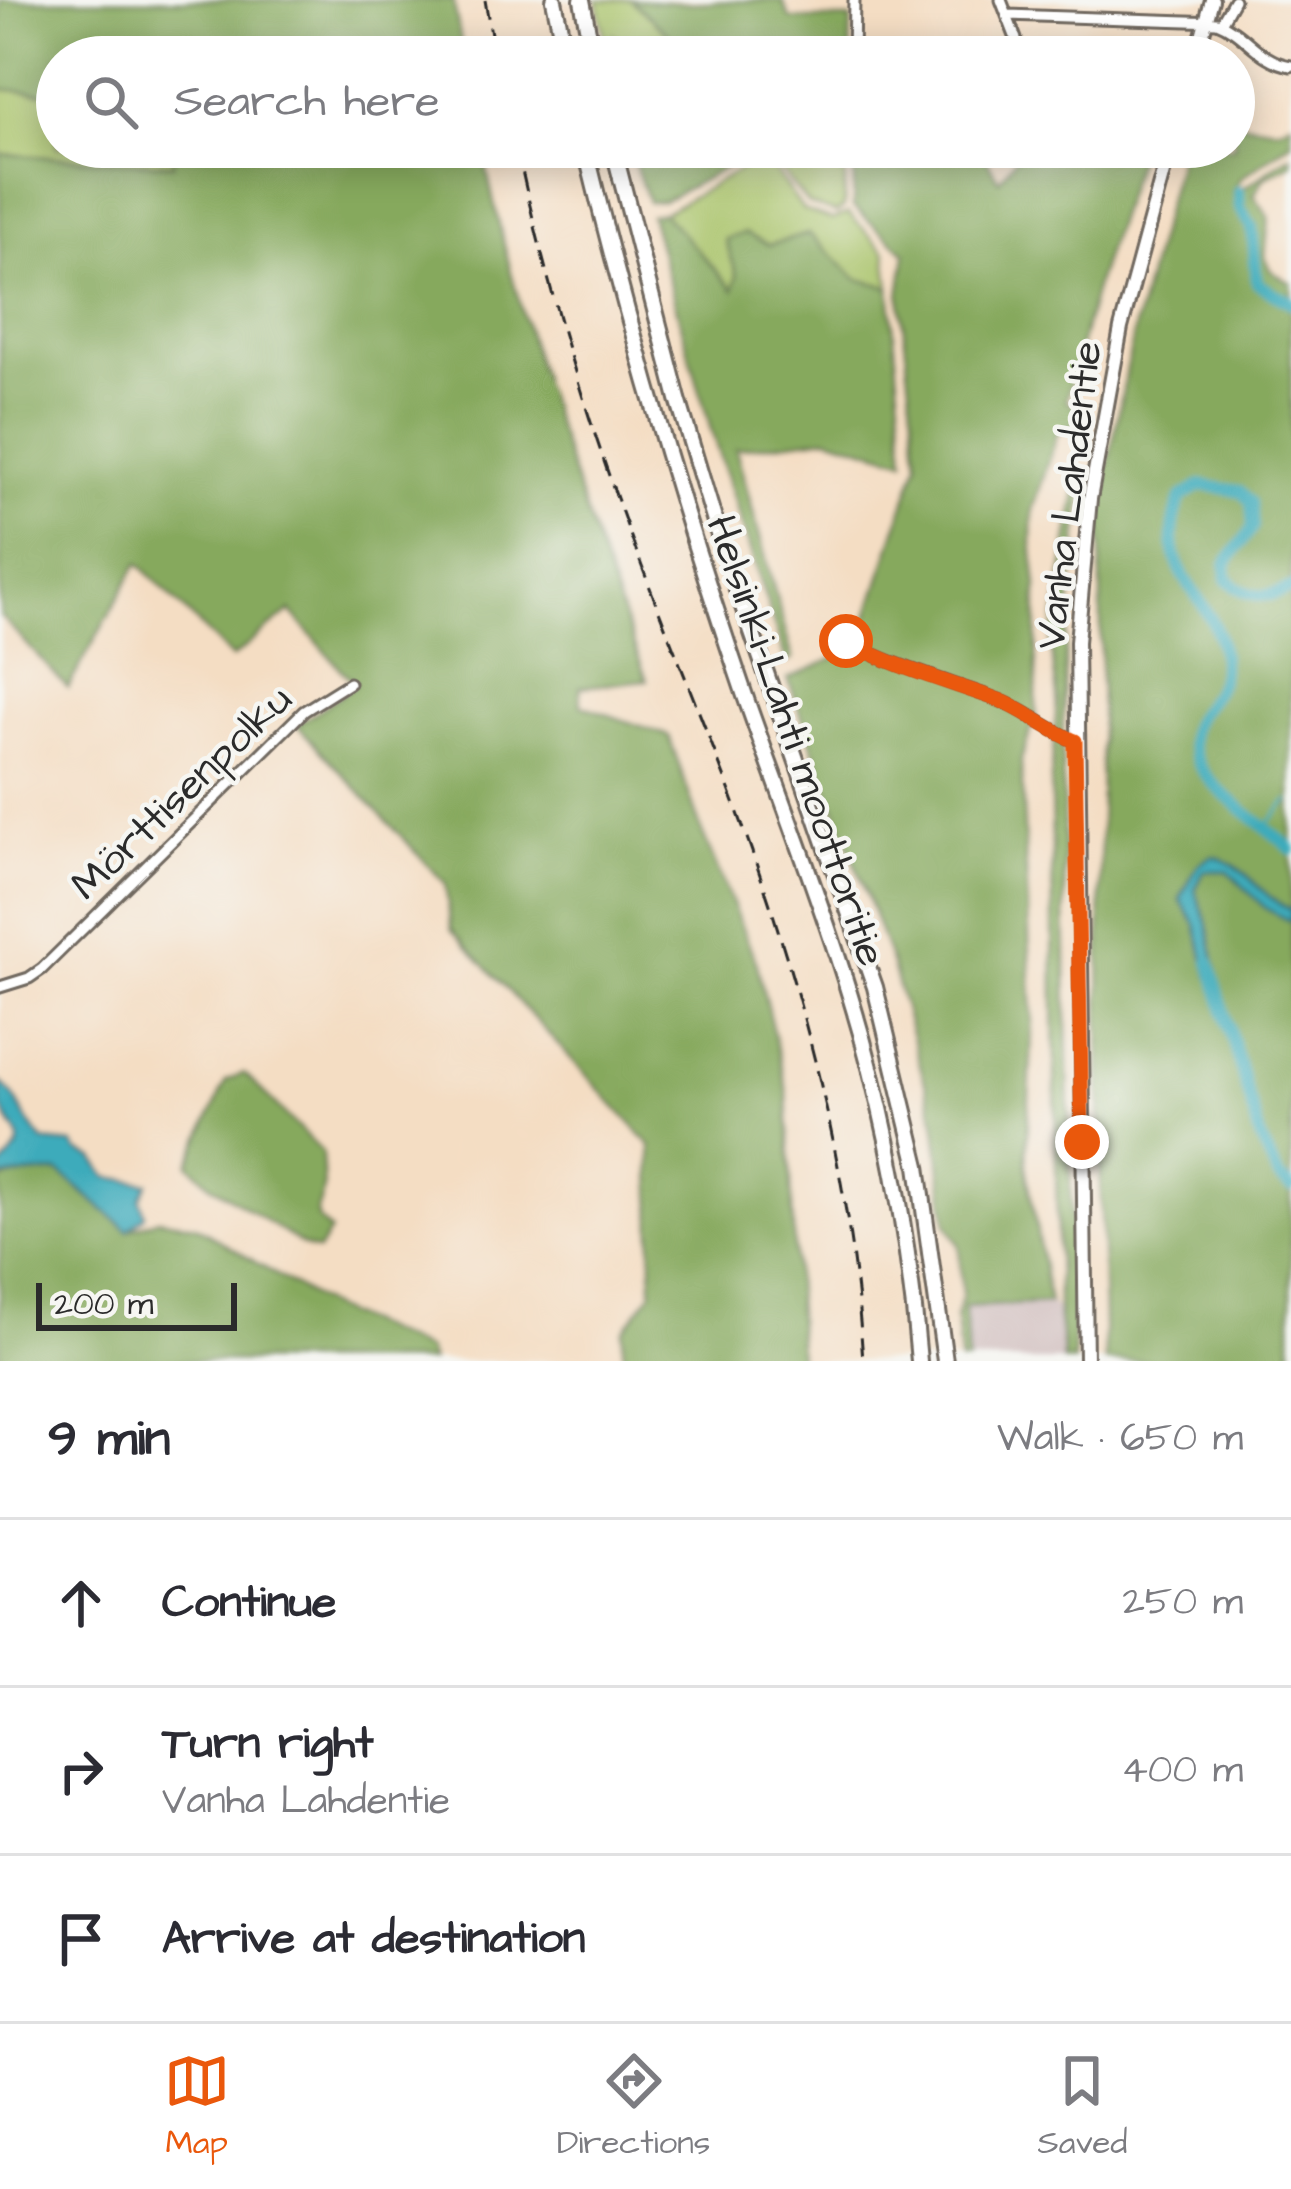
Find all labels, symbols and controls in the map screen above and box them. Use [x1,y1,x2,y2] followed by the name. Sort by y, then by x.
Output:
[36,36,1255,168] search box
[78,69,144,135] icon: search
[174,71,440,133] text: Search here
[1022,338,1118,653] street label: Vanha Lahdentie
[691,508,900,974] street label: Helsinki-Lahti moottoritie
[819,614,873,668] route start
[59,672,306,914] street label: Mörttisenpolku
[1055,1115,1109,1169] route end
[36,1277,237,1330] scale bar
[54,1281,153,1327] text: 200 m
[48,1404,170,1475] text: 9 min
[997,1412,1243,1466] text: Walk · 650 m
[48,1570,114,1636] icon: ahead
[162,1572,336,1634] text: Continue
[1122,1576,1243,1630] text: 250 m
[162,1713,374,1775] text: Turn right
[48,1738,114,1804] icon: right
[1121,1744,1243,1798] text: 400 m
[162,1775,450,1829] text: Vanha Lahdentie
[48,1906,114,1972] icon: arrive
[162,1908,585,1970] text: Arrive at destination
[164,2048,230,2166] tab: Map
[557,2048,710,2166] tab: Directions
[1037,2048,1127,2166] tab: Saved

